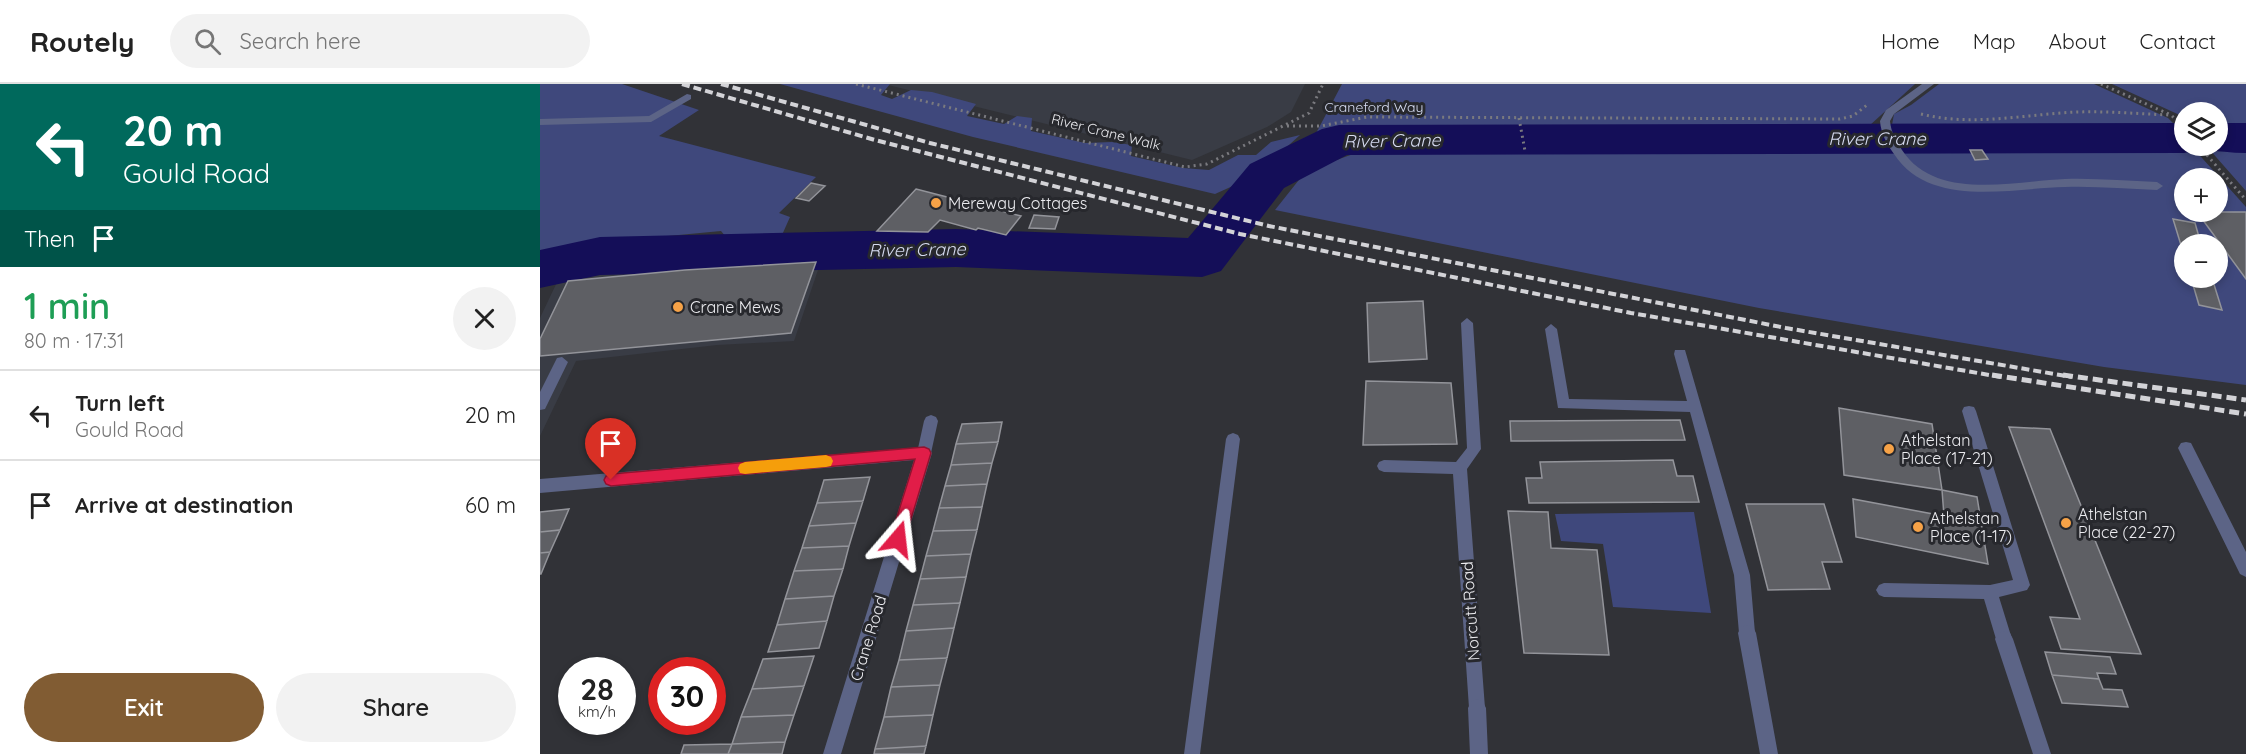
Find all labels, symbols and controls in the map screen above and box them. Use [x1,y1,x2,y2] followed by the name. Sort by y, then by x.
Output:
[170,14,590,68] search box
[30,24,134,59] text: Routely
[191,25,224,58] icon: search
[239,27,361,55] text: Search here
[1881,28,1940,54] text: Home
[1973,28,2016,54] text: Map
[2049,28,2107,54] text: About
[2140,28,2216,54] text: Contact
[1324,98,1424,116] park label: Craneford Way
[2174,102,2228,288] map controls
[2174,102,2228,156] button: layers
[123,104,223,157] text: 20 m
[24,108,102,186] icon: left
[1049,110,1163,154] street label: River Crane Walk
[1828,127,1926,150] water label: River Crane
[1343,128,1442,153] water label: River Crane
[123,156,270,190] text: Gould Road
[2174,168,2228,222] button: +
[948,193,1087,213] place label: Mereway Cottages
[929,196,943,210] marker: Mereway Cottages
[87,222,120,255] icon: arrive
[24,225,75,253] text: Then
[2174,234,2228,288] button: −
[868,237,967,262] water label: River Crane
[24,283,110,328] text: 1 min
[453,287,516,350] button: close
[690,297,781,317] place label: Crane Mews
[671,300,685,314] marker: Crane Mews
[24,328,125,353] text: 80 m · 17:31
[75,389,165,417] text: Turn left
[24,399,57,432] icon: left
[465,401,516,429] text: 20 m
[75,417,184,442] text: Gould Road
[585,418,636,480] pin
[594,427,627,460] icon: arrive
[1901,430,1993,468] place label: Athelstan Place (17-21)
[1882,442,1896,456] marker: Athelstan Place (17-21)
[24,489,57,522] icon: arrive
[75,491,293,519] text: Arrive at destination
[465,491,516,519] text: 60 m
[2078,504,2175,542] place label: Athelstan Place (22-27)
[866,507,930,571] position arrow
[1930,508,2012,546] place label: Athelstan Place (1-17)
[2059,516,2073,530] marker: Athelstan Place (22-27)
[1911,520,1925,534] marker: Athelstan Place (1-17)
[1457,561,1483,661] street label: Norcutt Road
[846,593,890,683] street label: Crane Road
[648,657,726,735] speed limit sign: 30
[580,670,614,708] text: 28
[24,673,264,742] button: Exit
[276,673,516,742] button: Share
[578,702,616,721] text: km/h

